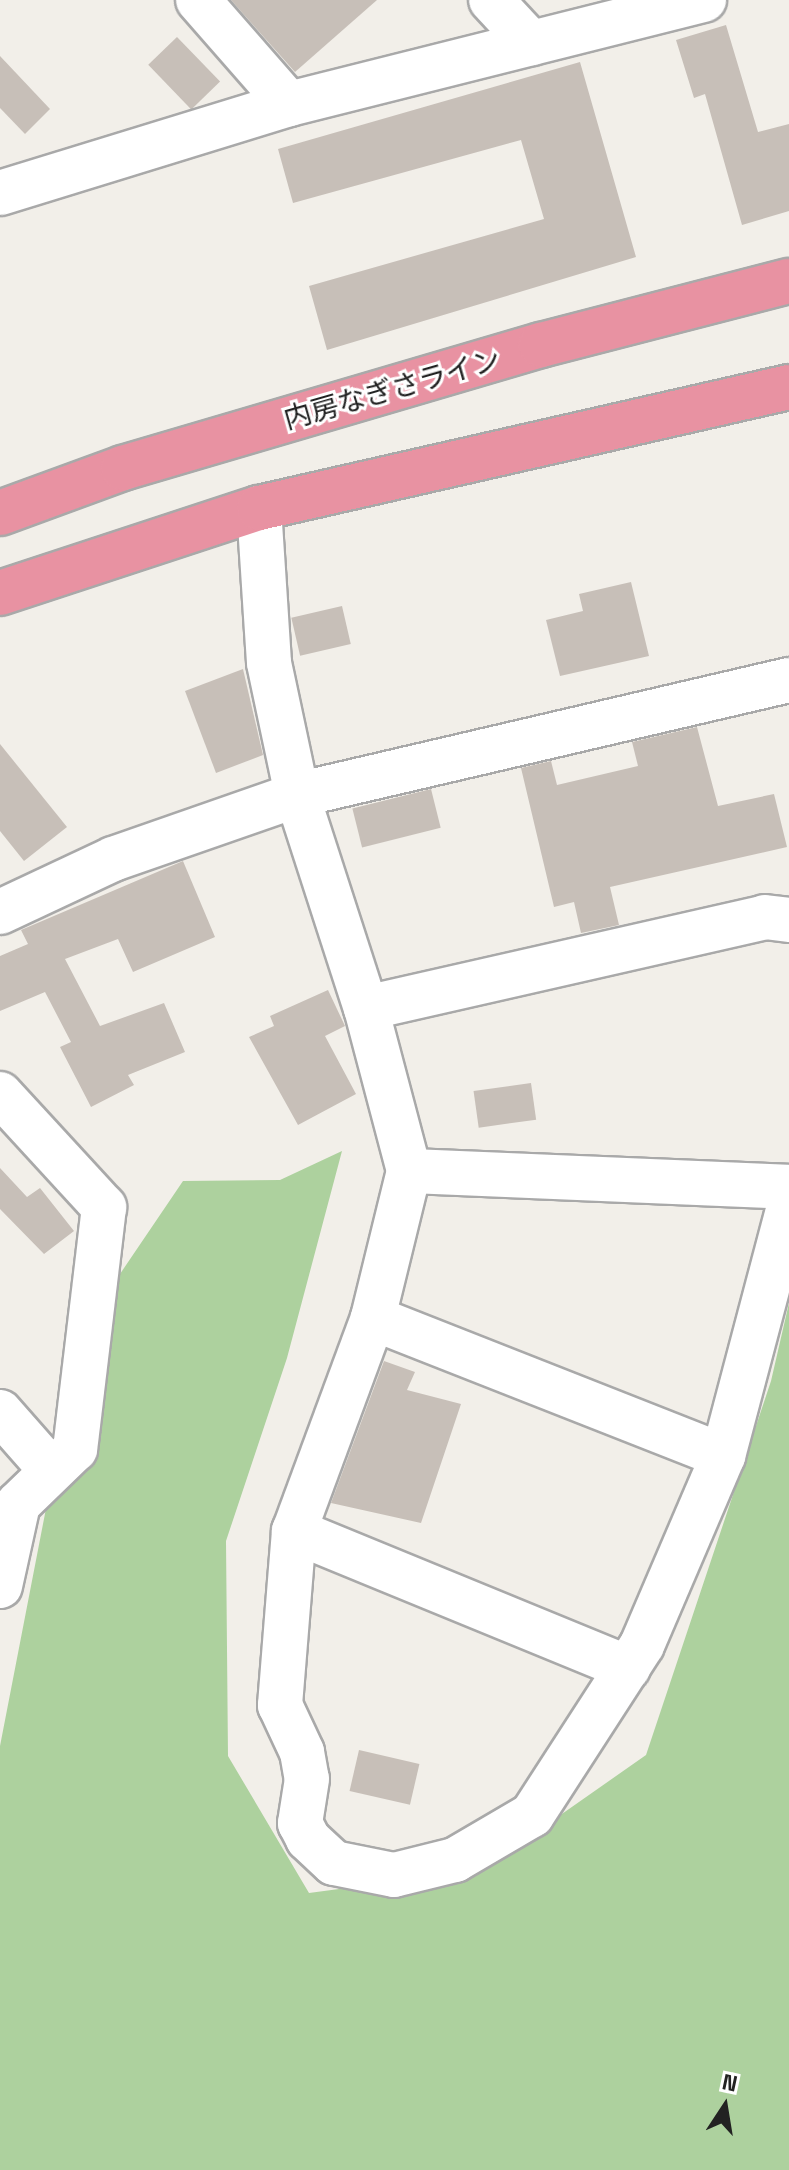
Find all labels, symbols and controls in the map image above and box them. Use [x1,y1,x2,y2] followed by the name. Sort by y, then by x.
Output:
[280,342,504,436] street label: 内房なぎさライン
[685,2066,765,2146] north arrow
[720,2067,740,2098] text: N

